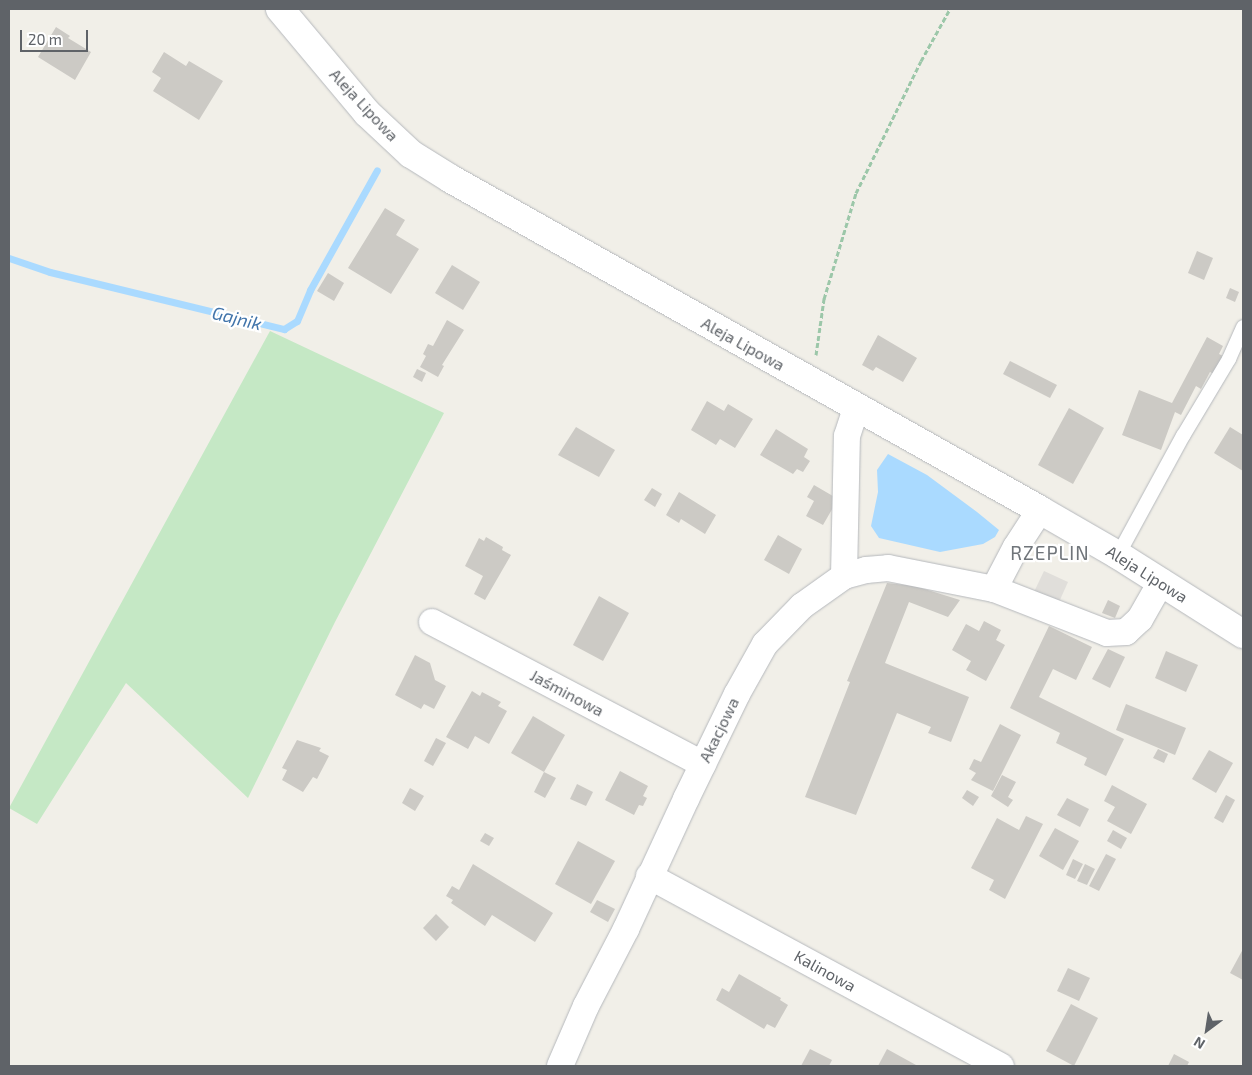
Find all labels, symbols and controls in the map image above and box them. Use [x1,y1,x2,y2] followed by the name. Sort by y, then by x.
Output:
[22,20,90,52] scale bar
[28,30,62,48] text: 20 m
[326,65,402,145] street label: Aleja Lipowa
[210,301,264,335] water label: Gajnik
[698,313,788,375] street label: Aleja Lipowa
[1103,541,1191,607] street label: Aleja Lipowa
[1009,542,1091,564] district label: RZEPLIN
[527,666,607,720] street label: Jaśminowa
[695,694,743,766] street label: Akacjowa
[791,946,859,996] street label: Kalinowa
[1182,1005,1232,1055] north arrow
[1190,1033,1208,1053] text: N

